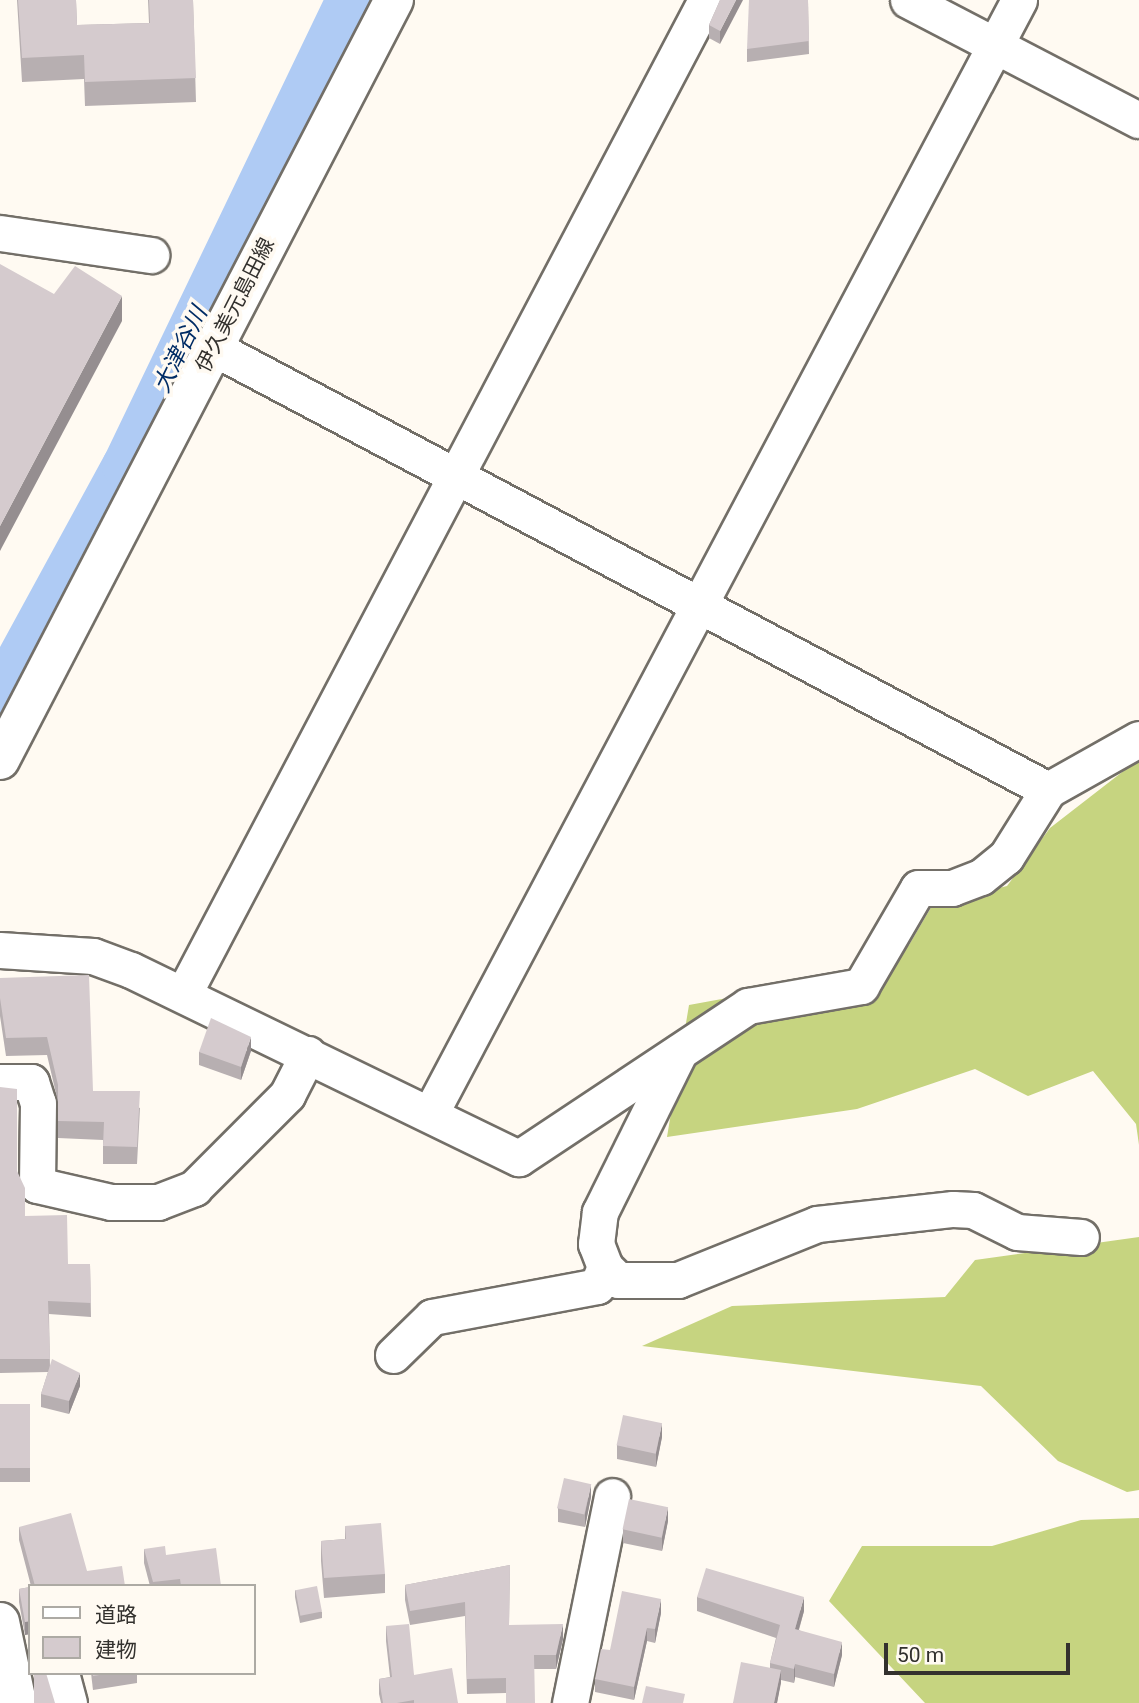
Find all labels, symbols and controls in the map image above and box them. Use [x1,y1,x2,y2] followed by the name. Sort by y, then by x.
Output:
[190,234,280,376] street label: 伊久美元島田線
[148,303,214,397] water label: 大津谷川
[28,1584,256,1675] legend
[95,1603,137,1627] text: 道路
[887,1630,1072,1674] scale bar
[95,1638,137,1662] text: 建物
[897,1643,944,1667] text: 50 m

